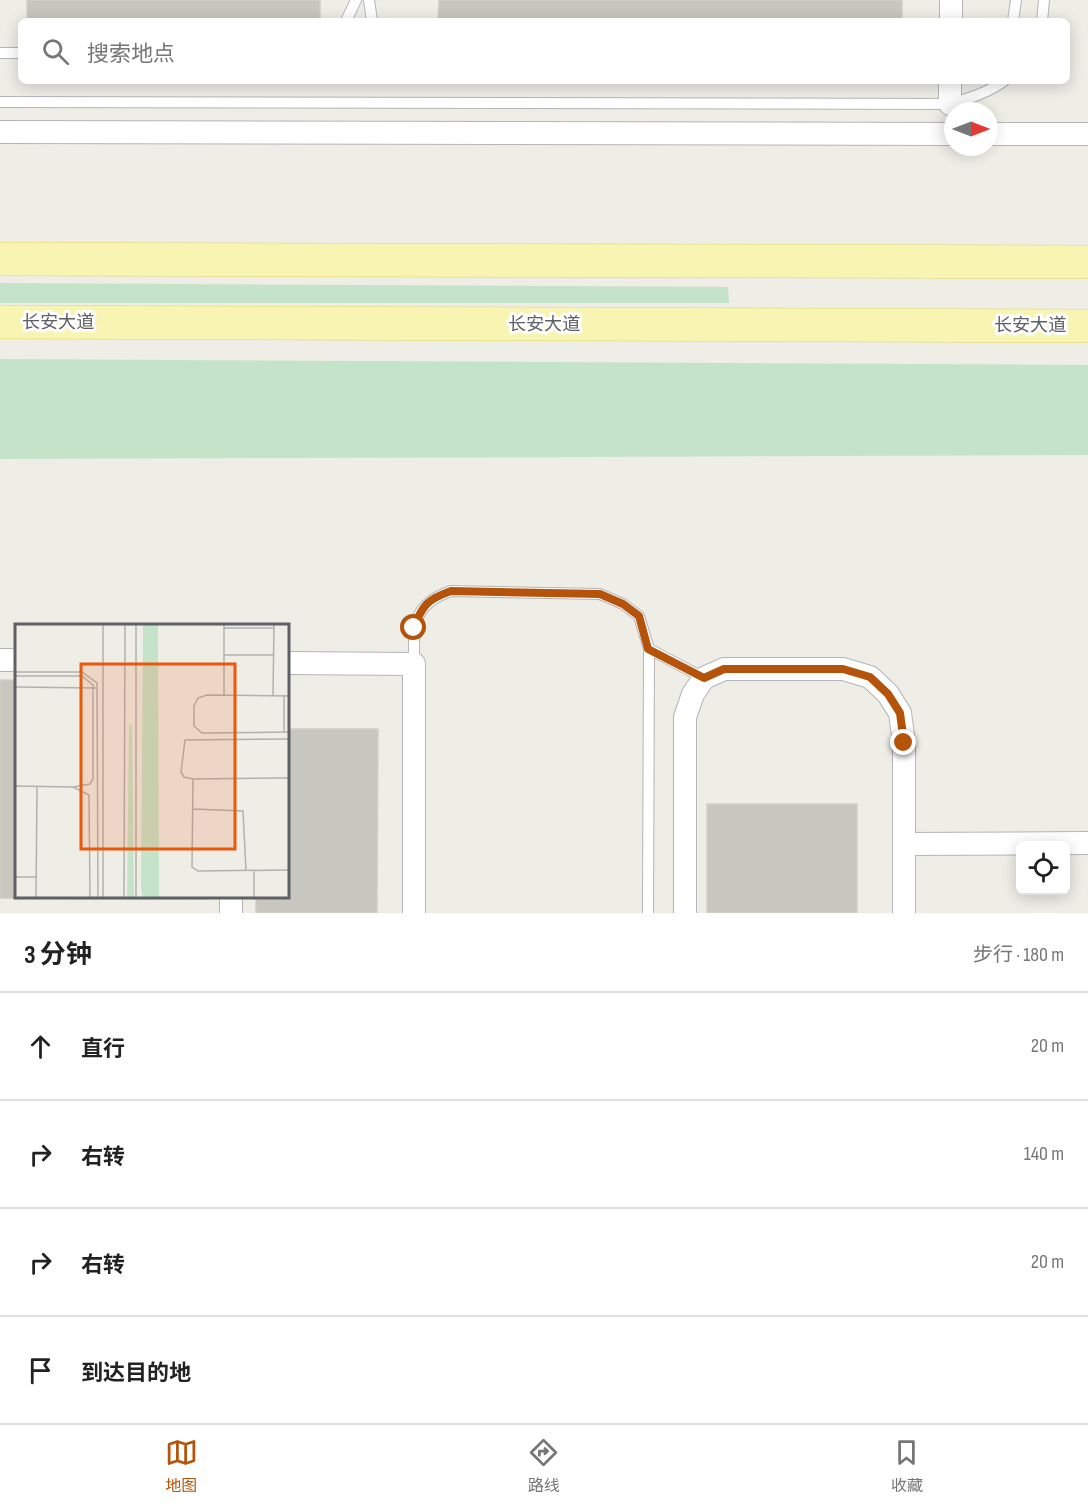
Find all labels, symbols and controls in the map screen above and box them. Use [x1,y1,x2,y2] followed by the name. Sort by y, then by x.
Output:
[18,18,1070,84] search box
[39,35,72,68] icon: search
[87,41,175,68] text: 搜索地点
[944,102,998,156] north arrow
[22,312,94,333] street label: 长安大道
[508,314,580,335] street label: 长安大道
[994,315,1066,336] street label: 长安大道
[400,614,426,640] route start
[15,624,290,898] inset map
[890,729,916,755] route end
[1016,841,1070,895] map controls
[1016,841,1070,895] button: locate
[24,940,92,971] text: 3 分钟
[973,943,1064,967] text: 步行 · 180 m
[24,1030,57,1063] icon: ahead
[1031,1034,1064,1058] text: 20 m
[81,1036,125,1063] text: 直行
[24,1138,57,1171] icon: right
[1024,1142,1064,1166] text: 140 m
[81,1144,125,1171] text: 右转
[24,1246,57,1279] icon: right
[1031,1250,1064,1274] text: 20 m
[81,1252,125,1279] text: 右转
[24,1354,57,1387] icon: arrive
[81,1360,191,1387] text: 到达目的地
[165,1436,198,1496] tab: 地图
[527,1436,560,1496] tab: 路线
[890,1436,923,1496] tab: 收藏

